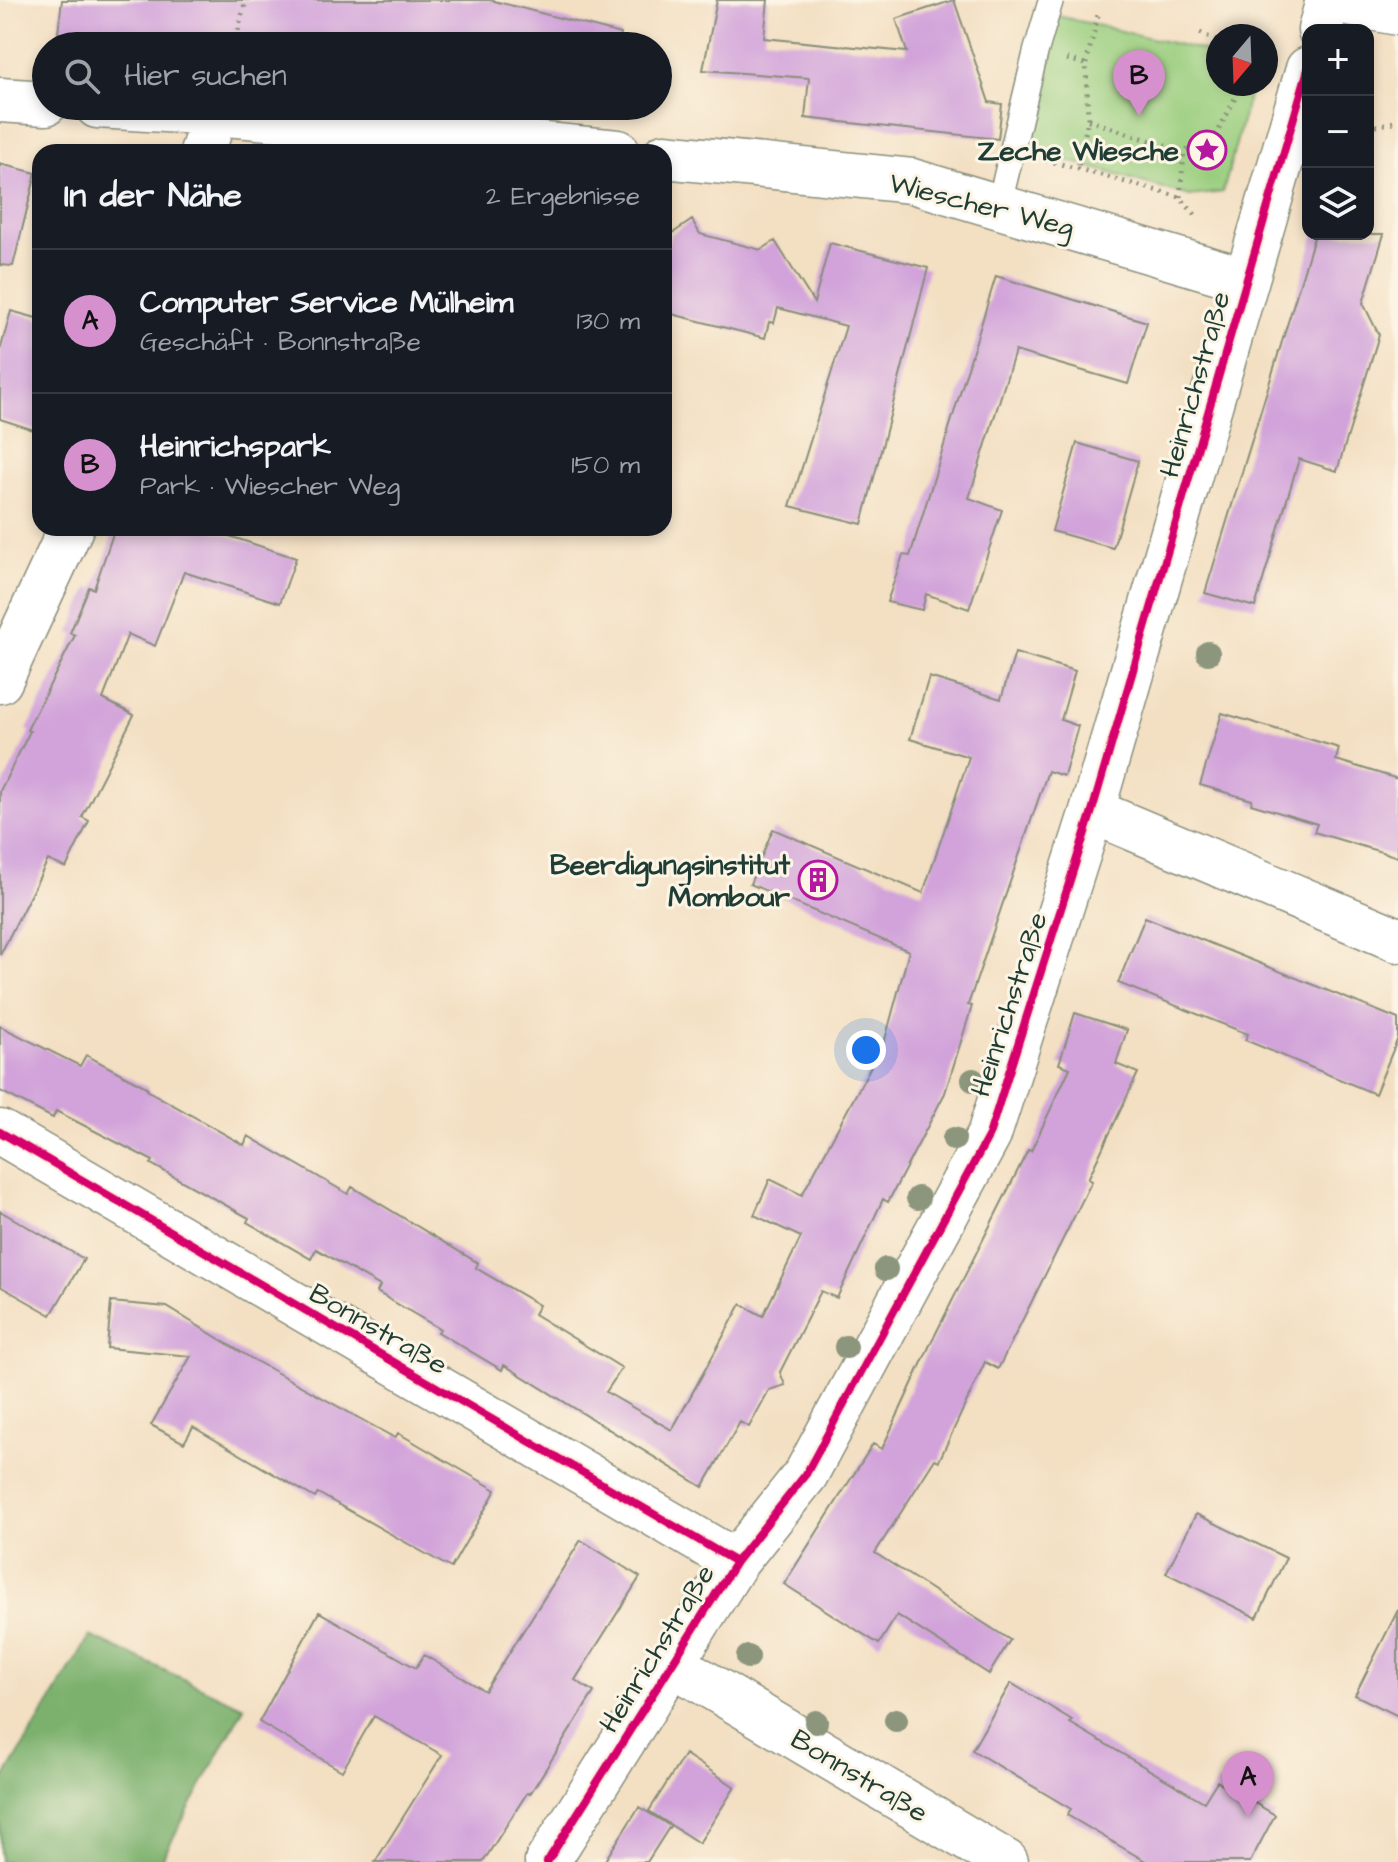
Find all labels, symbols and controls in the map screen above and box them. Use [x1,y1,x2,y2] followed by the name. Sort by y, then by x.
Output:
[1206,24,1278,96] north arrow
[1302,24,1374,240] map controls
[1302,24,1374,96] button: +
[32,32,672,120] search box
[1113,50,1165,116] pin: B
[60,54,104,98] icon: search
[124,55,287,97] text: Hier suchen
[1302,96,1374,168] button: −
[1186,129,1228,171] place icon: Zeche Wiesche
[977,132,1179,171] place label: Zeche Wiesche
[885,164,1078,248] street label: Wiescher Weg
[1302,168,1374,240] button: layers
[64,172,242,220] text: In der Nähe
[486,178,640,214] text: 2 Ergebnisse
[140,282,513,324] text: Computer Service Mülheim
[1150,287,1241,482] street label: Heinrichstraße
[82,303,98,339] text: A
[576,303,640,339] text: 130 m
[140,324,421,360] text: Geschäft · Bonnstraße
[140,426,331,468] text: Heinrichspark
[81,447,99,483] text: B
[571,447,640,483] text: 150 m
[140,468,400,504] text: Park · Wiescher Weg
[550,846,791,917] place label: Beerdigungsinstitut Mombour
[797,859,839,901] building icon: Beerdigungsinstitut Mombour
[961,907,1058,1102] street label: Heinrichstraße
[846,1030,886,1070] your location
[302,1274,455,1385] street label: Bonnstraße
[590,1557,725,1740] street label: Heinrichstraße
[783,1720,935,1833] street label: Bonnstraße
[1222,1751,1274,1817] pin: A

